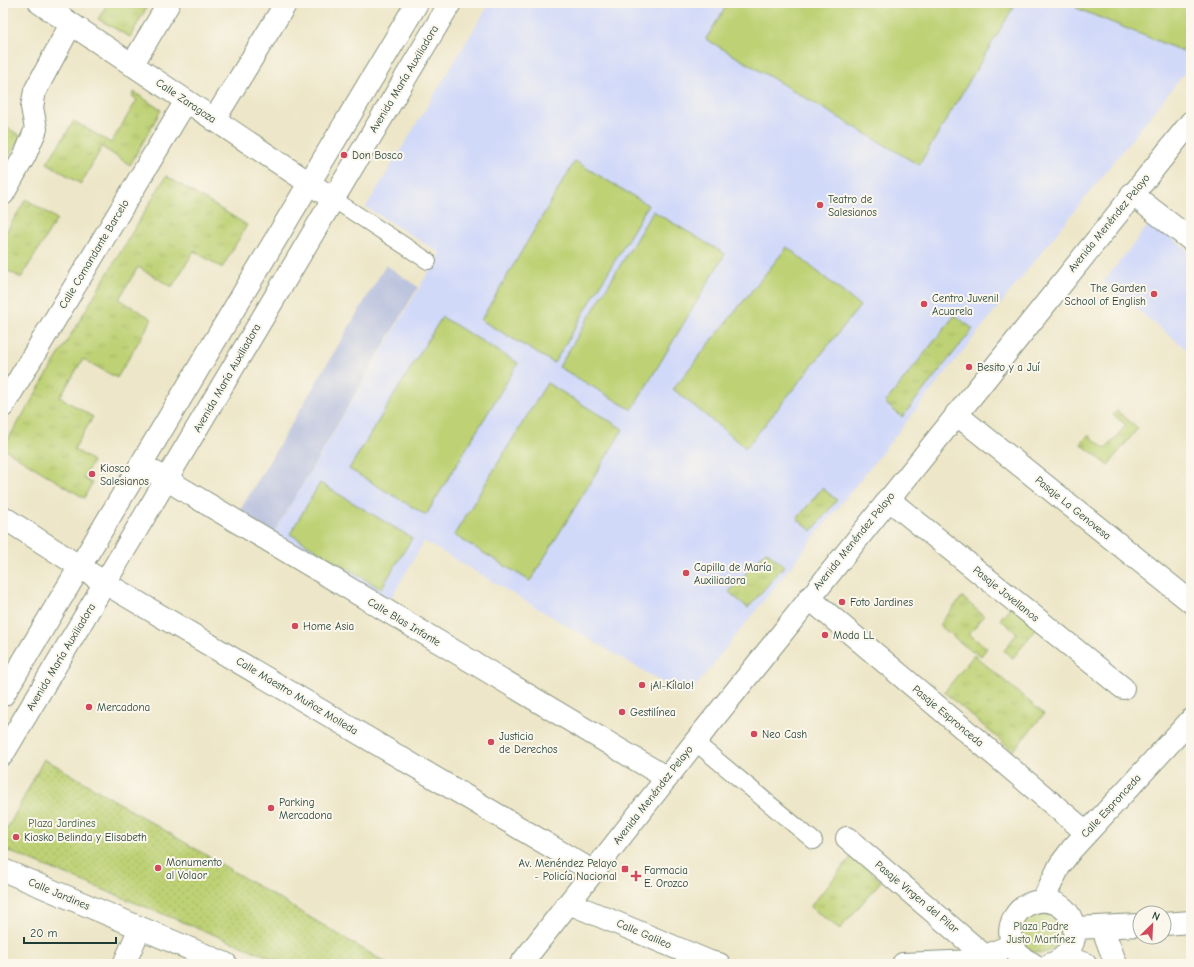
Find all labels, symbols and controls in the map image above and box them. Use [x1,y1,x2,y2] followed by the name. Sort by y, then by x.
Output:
[367,23,441,135] street label: Avenida María Auxiliadora
[153,76,219,126] street label: Calle Zaragoza
[352,149,403,162] place label: Don Bosco
[339,150,349,160] marker: Don Bosco
[1066,171,1153,275] street label: Avenida Menéndez Pelayo
[828,193,877,219] place label: Teatro de Salesianos
[56,197,132,311] street label: Calle Comandante Barcelo
[815,200,825,210] marker: Teatro de Salesianos
[1065,282,1146,308] place label: The Garden School of English
[1149,289,1159,299] marker: The Garden School of English
[932,292,999,318] place label: Centro Juvenil Acuarela
[919,299,929,309] marker: Centro Juvenil Acuarela
[191,322,263,434] street label: Avenida María Auxiliadora
[977,361,1040,374] place label: Besito y a Juí
[964,362,974,372] marker: Besito y a Juí
[100,462,149,488] place label: Kiosco Salesianos
[87,469,97,479] marker: Kiosco Salesianos
[1033,474,1113,542] street label: Pasaje La Genovesa
[811,489,898,593] street label: Avenida Menéndez Pelayo
[694,561,771,587] place label: Capilla de María Auxiliadora
[970,563,1042,625] street label: Pasaje Jovellanos
[681,568,691,578] marker: Capilla de María Auxiliadora
[365,595,443,649] street label: Calle Blas Infante
[850,596,913,609] place label: Foto Jardines
[837,597,847,607] marker: Foto Jardines
[24,601,98,713] street label: Avenida María Auxiliadora
[303,620,354,633] place label: Home Asia
[290,621,300,631] marker: Home Asia
[833,629,875,642] place label: Moda LL
[820,630,830,640] marker: Moda LL
[234,654,360,738] street label: Calle Maestro Muñoz Molleda
[650,679,694,692] place label: ¡Al-Kílalo!
[637,680,647,690] marker: ¡Al-Kílalo!
[910,682,986,750] street label: Pasaje Espronceda
[97,701,150,714] place label: Mercadona
[84,702,94,712] marker: Mercadona
[630,706,676,719] place label: Gestilínea
[617,707,627,717] marker: Gestilínea
[762,728,807,741] place label: Neo Cash
[749,729,759,739] marker: Neo Cash
[499,730,558,756] place label: Justicia de Derechos
[486,737,496,747] marker: Justicia de Derechos
[610,743,696,847] street label: Avenida Menéndez Pelayo
[1078,772,1144,840] street label: Calle Espronceda
[279,796,332,822] place label: Parking Mercadona
[266,803,276,813] marker: Parking Mercadona
[28,817,96,830] park label: Plaza Jardines
[24,831,147,844] place label: Kiosko Belinda y Elisabeth
[11,832,21,842] marker: Kiosko Belinda y Elisabeth
[166,856,222,882] place label: Monumento al Volaor
[519,857,617,883] place label: Av. Menéndez Pelayo - Policía Nacional
[872,858,962,936] street label: Pasaje Virgen del Pilar
[153,863,163,873] marker: Monumento al Volaor
[620,864,630,874] marker: Av. Menéndez Pelayo - Policía Nacional
[644,864,689,890] place label: Farmacia E. Orozco
[631,871,641,881] marker: Farmacia E. Orozco
[26,875,92,913] street label: Calle Jardines
[1132,905,1172,945] north arrow
[1150,909,1162,924] text: N
[614,917,674,952] street label: Calle Galileo
[24,919,116,945] scale bar
[1007,920,1076,946] park label: Plaza Padre Justo Martínez
[30,926,58,940] text: 20 m

